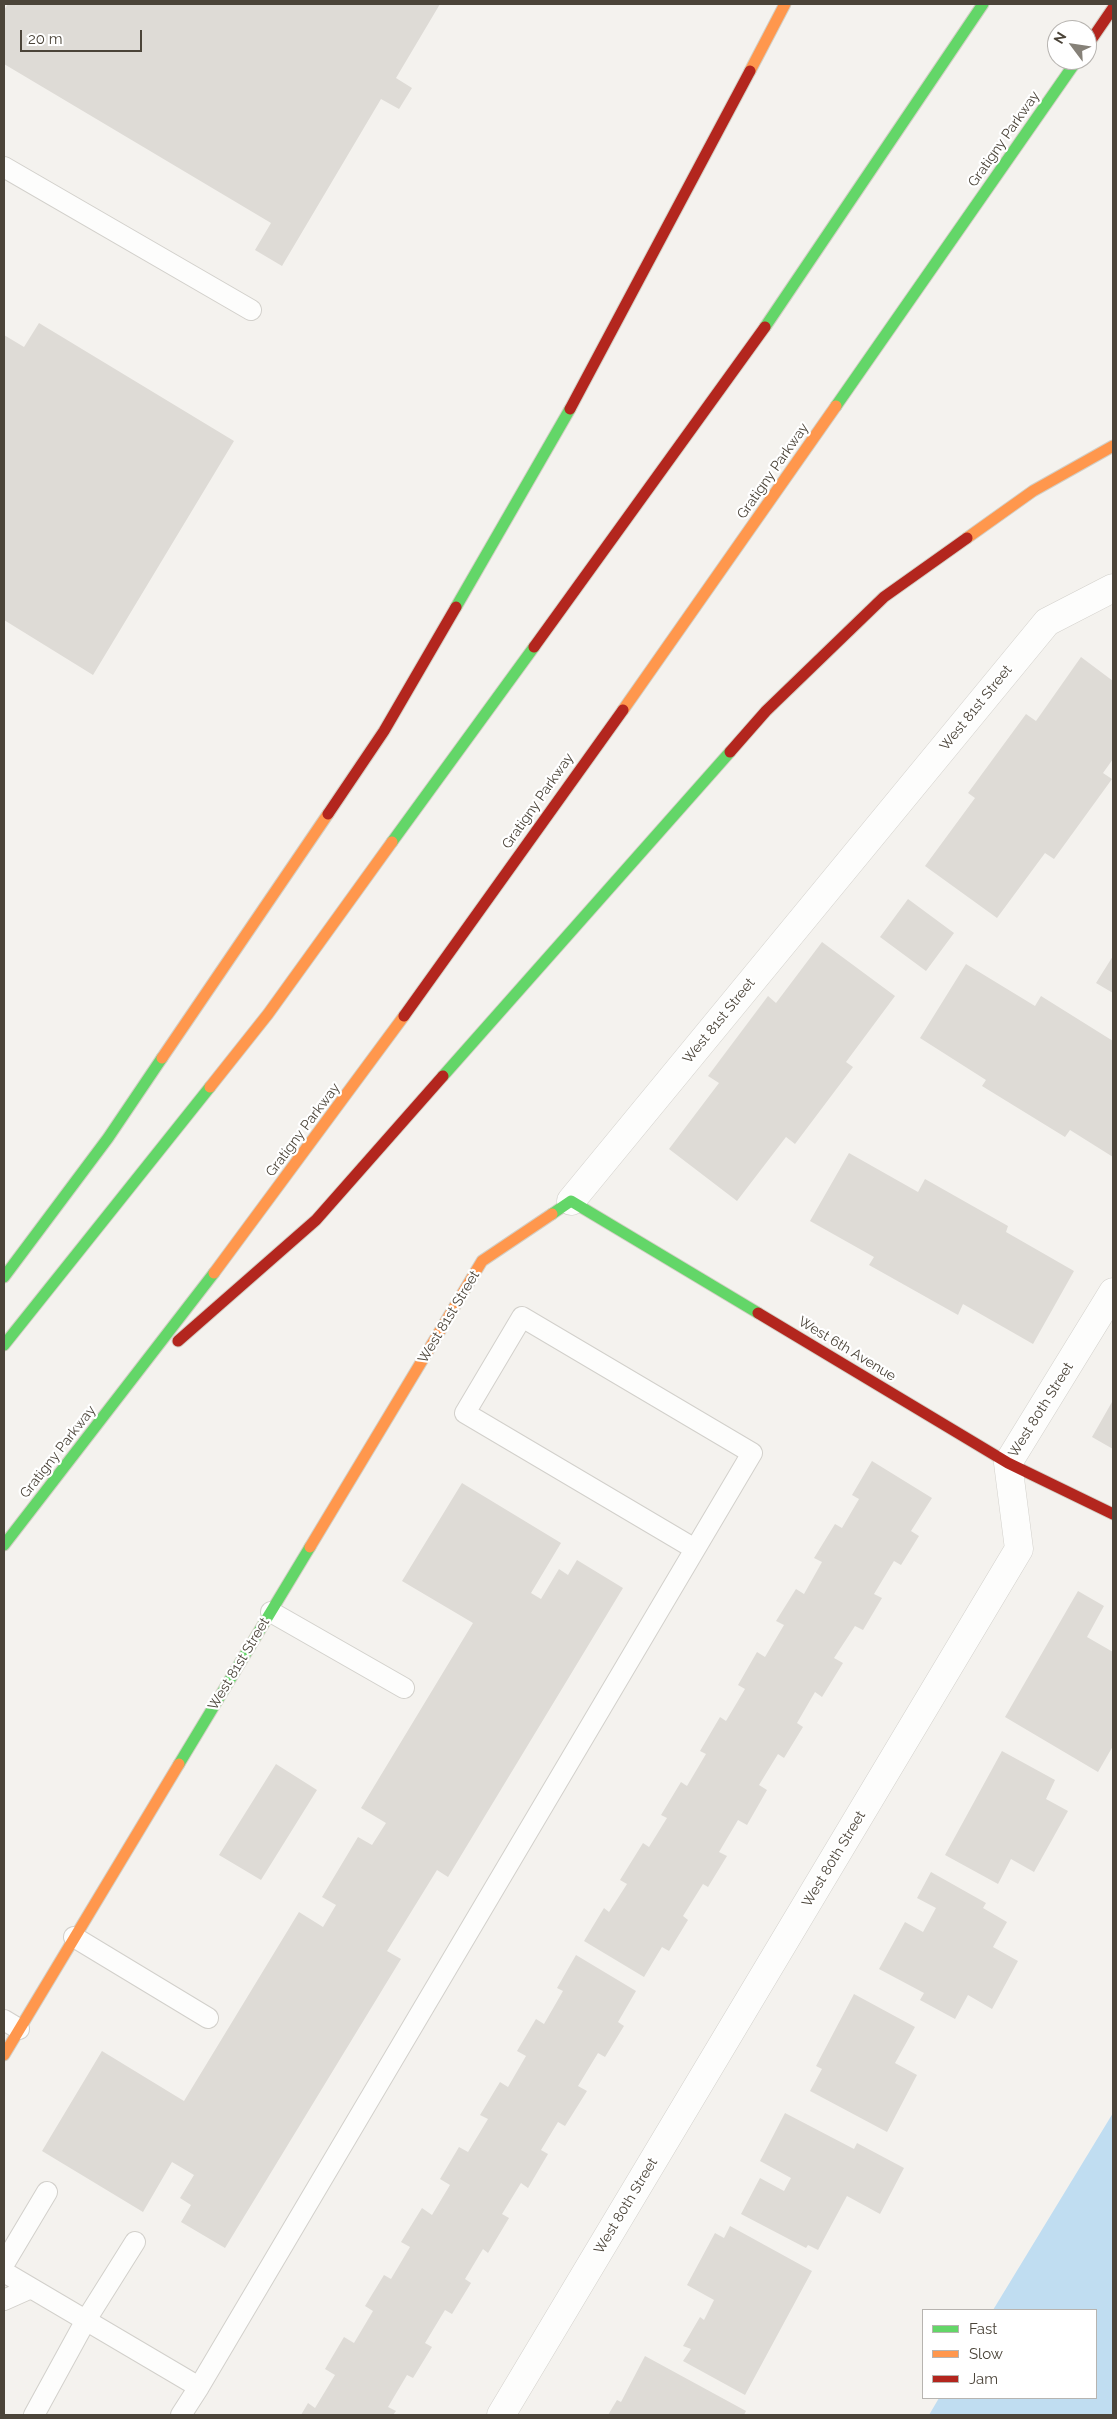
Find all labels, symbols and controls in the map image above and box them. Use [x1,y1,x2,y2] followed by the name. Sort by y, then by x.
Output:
[22,20,145,52] scale bar
[1047,20,1097,70] north arrow
[1050,29,1070,46] text: N
[28,30,63,48] text: 20 m
[965,88,1043,190] street label: Gratigny Parkway
[734,420,812,522] street label: Gratigny Parkway
[936,662,1016,754] street label: West 81st Street
[499,750,577,852] street label: Gratigny Parkway
[679,975,759,1067] street label: West 81st Street
[262,1080,344,1180] street label: Gratigny Parkway
[415,1268,483,1366] street label: West 81st Street
[795,1313,899,1385] street label: West 6th Avenue
[1005,1359,1077,1461] street label: West 80th Street
[17,1402,99,1502] street label: Gratigny Parkway
[205,1615,273,1713] street label: West 81st Street
[799,1808,869,1910] street label: West 80th Street
[591,2155,661,2257] street label: West 80th Street
[922,2309,1097,2399] legend
[969,2320,997,2338] text: Fast
[969,2345,1003,2363] text: Slow
[969,2370,998,2388] text: Jam

